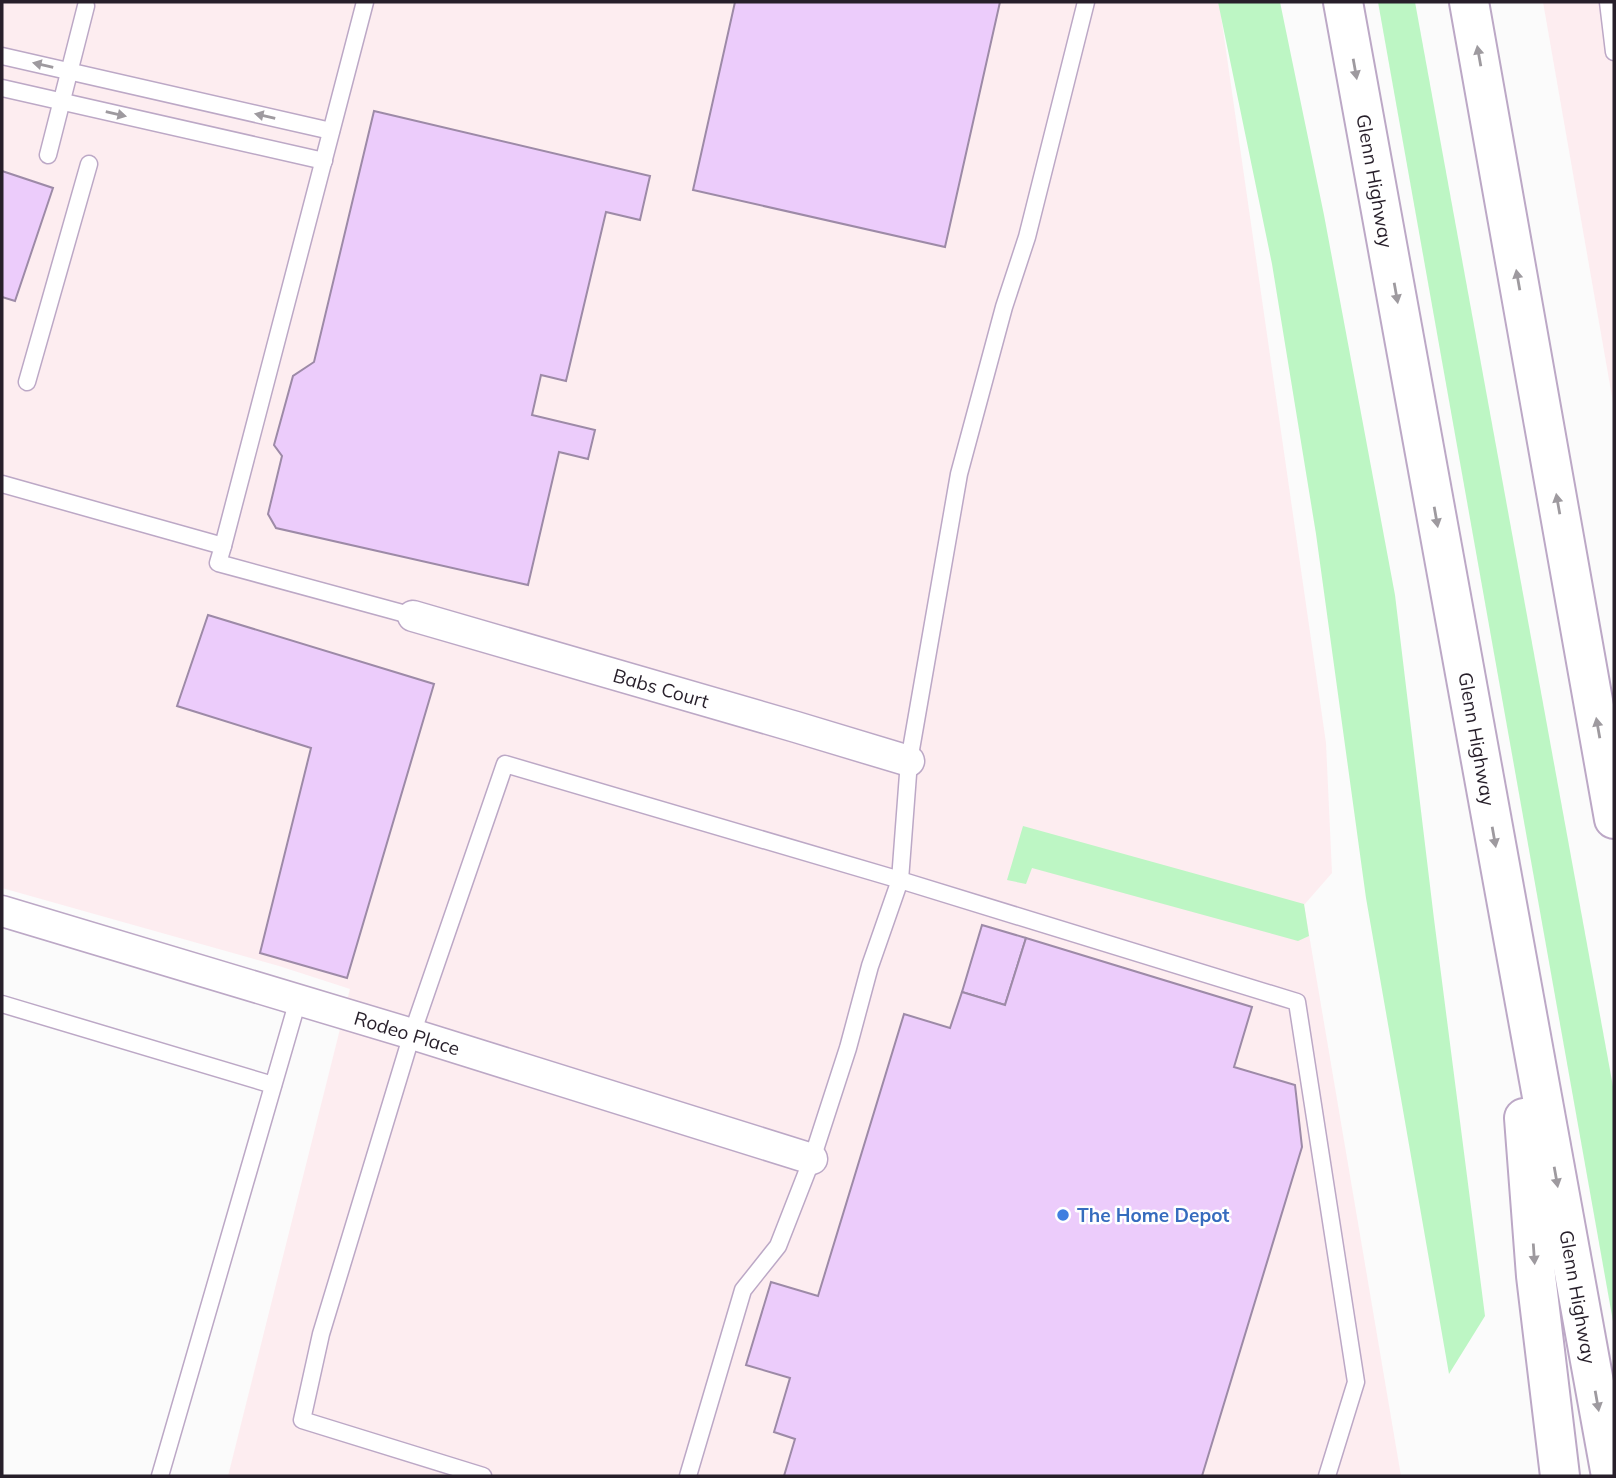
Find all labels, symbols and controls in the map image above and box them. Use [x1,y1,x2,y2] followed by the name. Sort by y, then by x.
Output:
[1473,45,1484,67] one-way arrow
[1350,58,1361,80] one-way arrow
[32,60,54,71] one-way arrow
[105,108,127,119] one-way arrow
[253,110,275,121] one-way arrow
[1351,112,1399,250] street label: Glenn Highway
[1513,269,1524,291] one-way arrow
[1390,282,1401,304] one-way arrow
[1552,493,1563,515] one-way arrow
[1431,506,1442,528] one-way arrow
[610,663,712,713] street label: Babs Court
[1453,670,1501,808] street label: Glenn Highway
[1592,717,1603,739] one-way arrow
[1489,826,1500,848] one-way arrow
[351,1006,463,1060] street label: Rodeo Place
[1551,1166,1562,1188] one-way arrow
[1077,1203,1230,1227] place label: The Home Depot
[1055,1207,1071,1223] marker: The Home Depot
[1554,1228,1602,1366] street label: Glenn Highway
[1529,1243,1540,1265] one-way arrow
[1592,1390,1603,1412] one-way arrow

